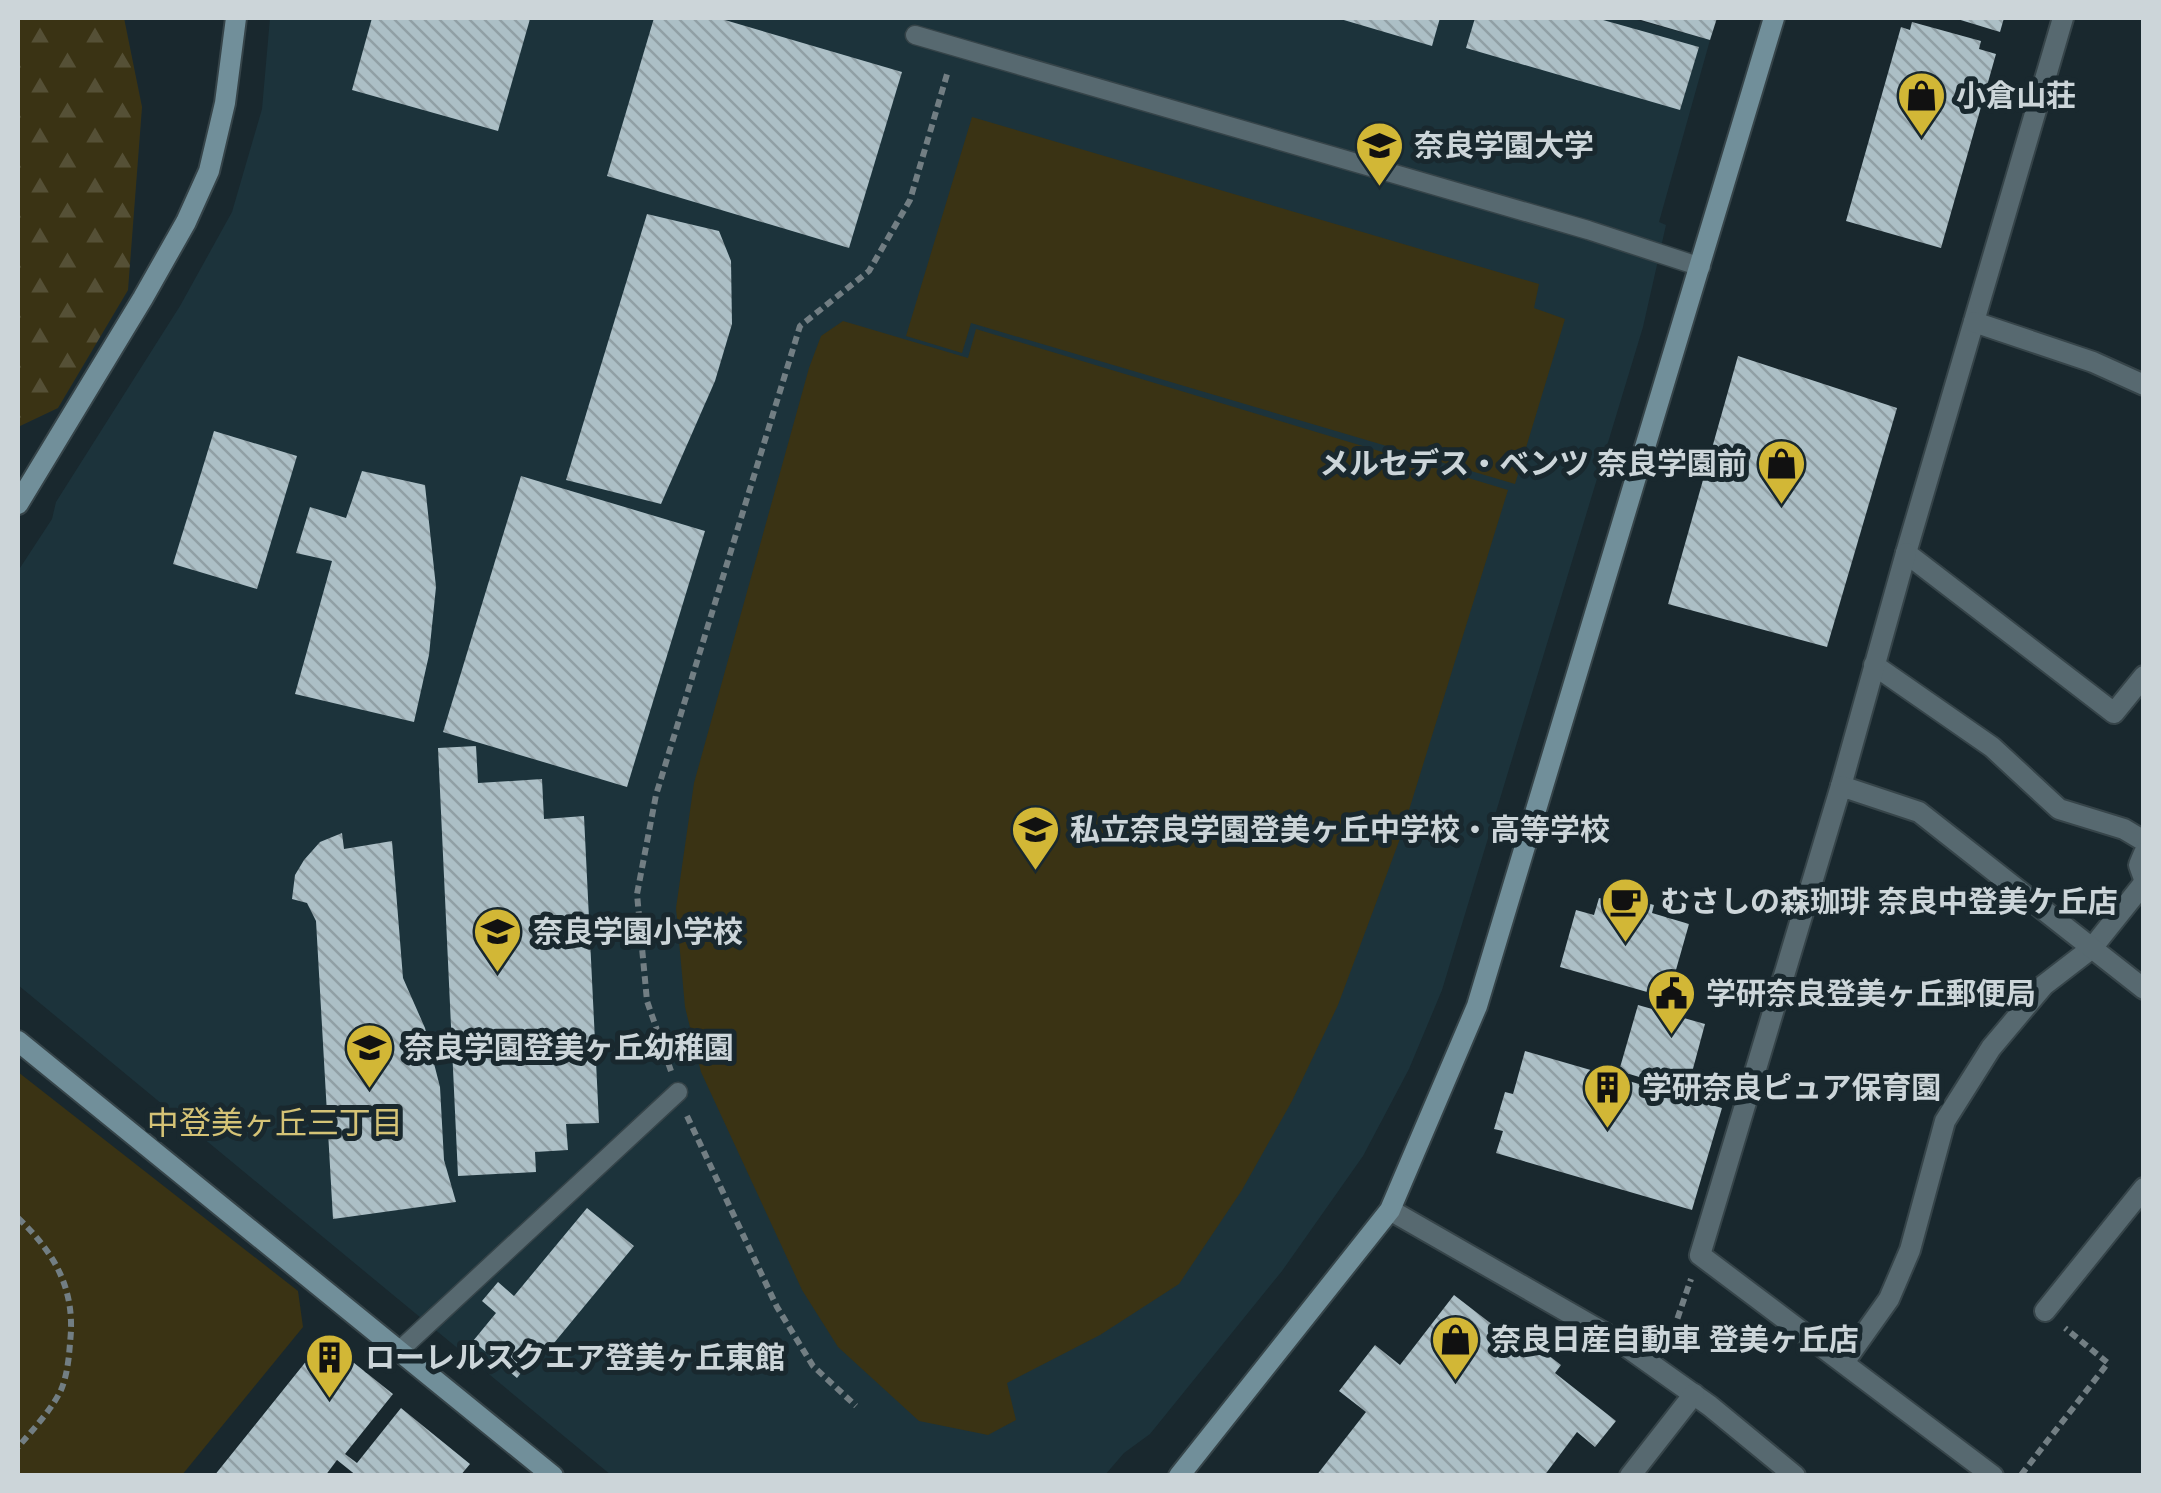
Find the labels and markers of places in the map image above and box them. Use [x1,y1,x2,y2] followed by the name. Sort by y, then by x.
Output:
[1895,70,1947,138] shop icon: 小倉山荘
[1956,78,2076,115] place label: 小倉山荘
[1353,120,1405,188] school or university icon: 奈良学園大学
[1414,128,1594,165] place label: 奈良学園大学
[1756,438,1808,506] shop icon: メルセデス・ベンツ 奈良学園前
[1319,446,1747,483] place label: メルセデス・ベンツ 奈良学園前
[1009,804,1061,872] school or university icon: 私立奈良学園登美ヶ丘中学校・高等学校
[1070,812,1610,849] place label: 私立奈良学園登美ヶ丘中学校・高等学校
[1599,876,1651,944] cafe icon: むさしの森珈琲 奈良中登美ケ丘店
[1660,884,2118,921] place label: むさしの森珈琲 奈良中登美ケ丘店
[472,906,524,974] school or university icon: 奈良学園小学校
[533,914,743,951] place label: 奈良学園小学校
[1645,968,1697,1036] public building icon: 学研奈良登美ヶ丘郵便局
[1706,976,2036,1013] place label: 学研奈良登美ヶ丘郵便局
[343,1022,395,1090] school or university icon: 奈良学園登美ヶ丘幼稚園
[404,1030,734,1067] place label: 奈良学園登美ヶ丘幼稚園
[1581,1062,1633,1130] building icon: 学研奈良ピュア保育園
[1642,1070,1941,1107] place label: 学研奈良ピュア保育園
[1430,1314,1482,1382] shop icon: 奈良日産自動車 登美ヶ丘店
[1491,1322,1859,1359] place label: 奈良日産自動車 登美ヶ丘店
[304,1332,356,1400] building icon: ローレルスクエア登美ヶ丘東館
[365,1340,785,1377] place label: ローレルスクエア登美ヶ丘東館

